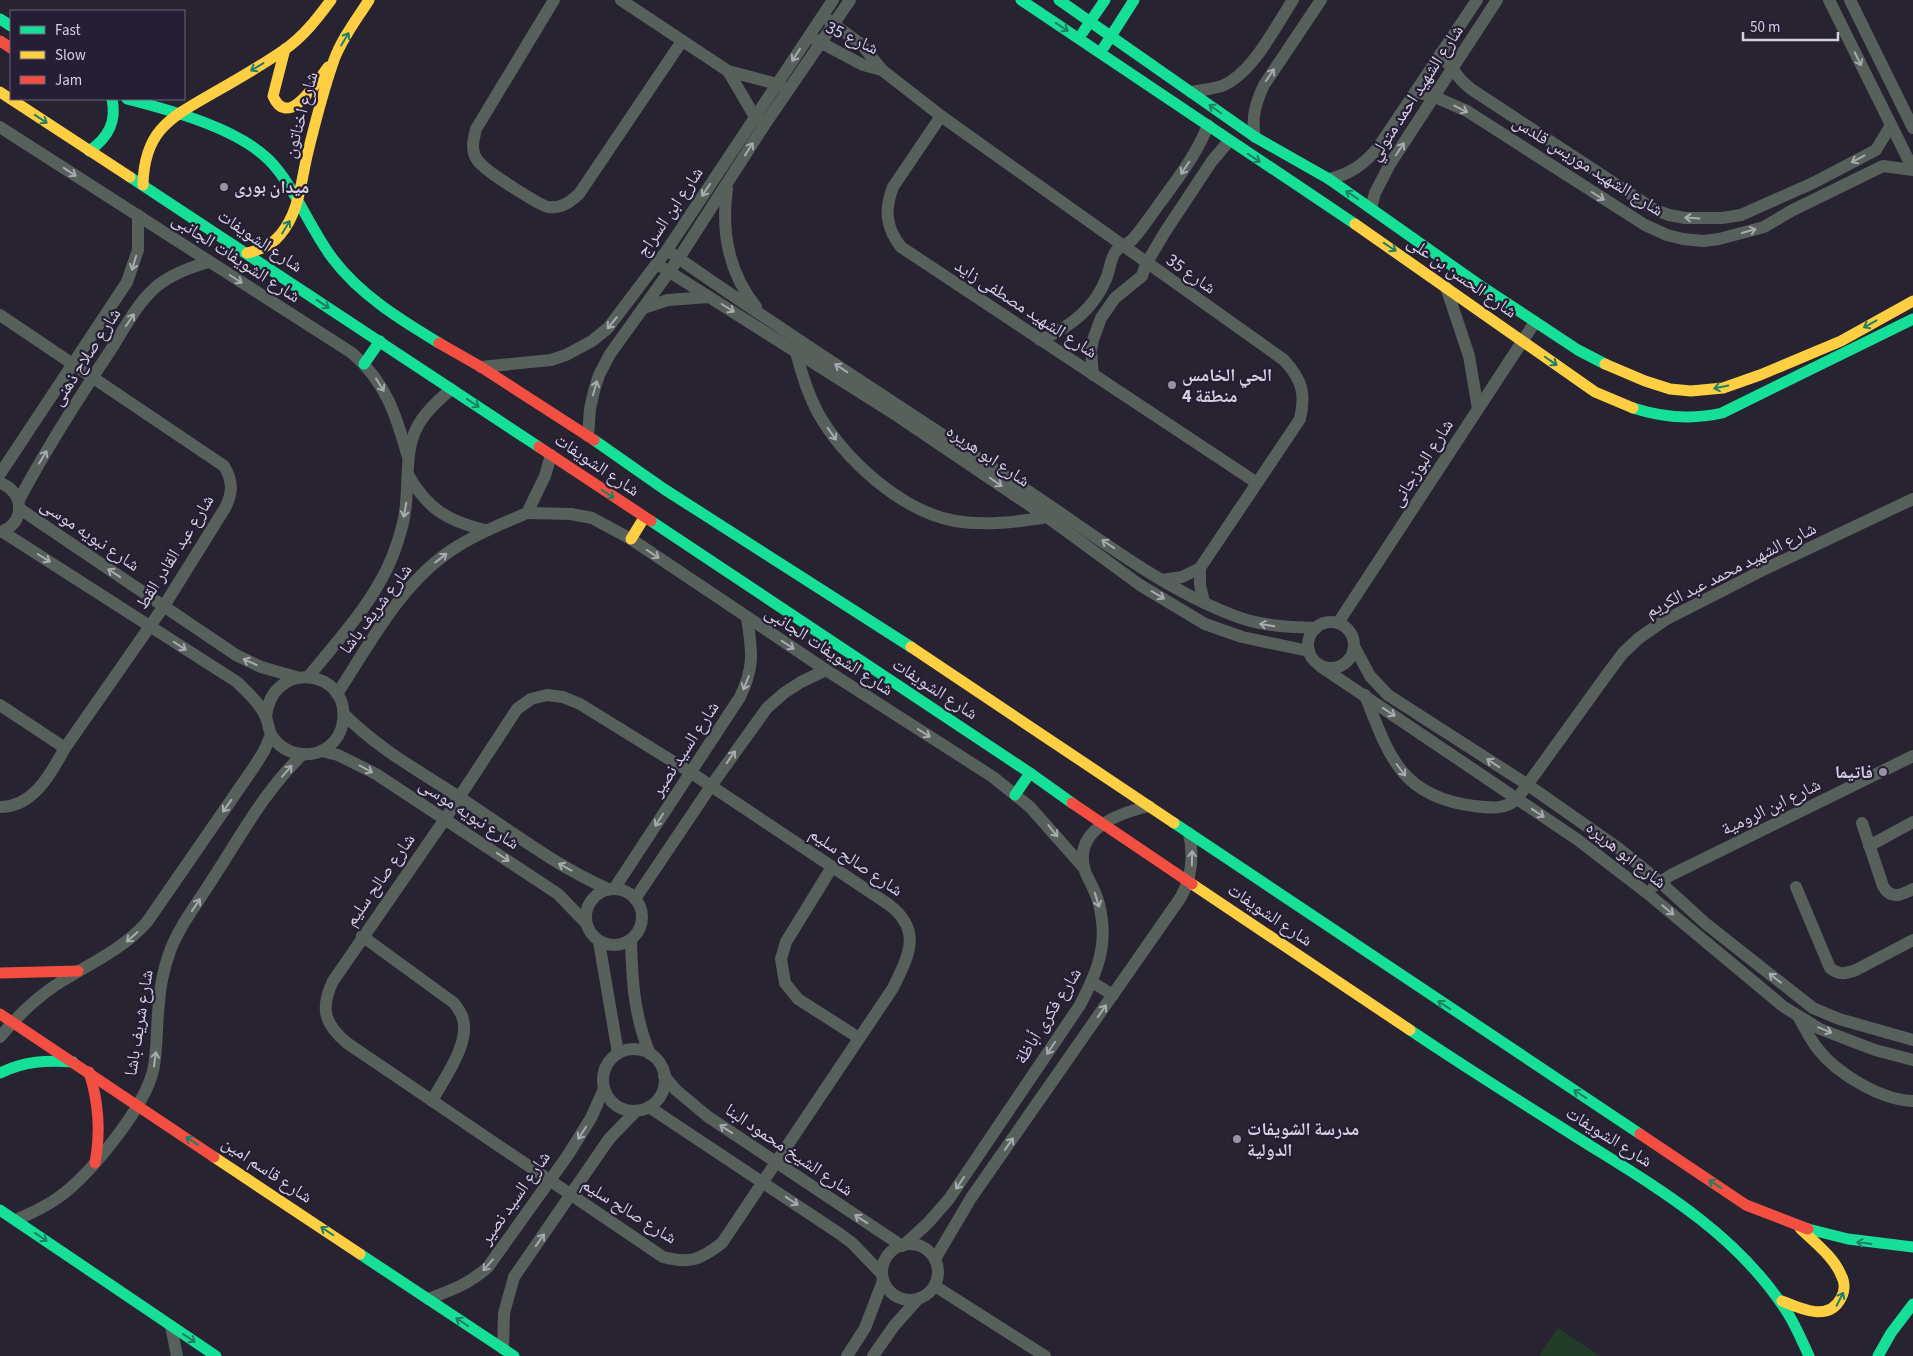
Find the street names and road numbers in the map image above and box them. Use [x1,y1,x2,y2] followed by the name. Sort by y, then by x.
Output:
[821,15,883,61] street label: شارع 35
[1363,20,1471,167] street label: شارع الشهيد احمد متولي
[277,69,325,161] street label: شارع اخناتون
[1508,109,1668,223] street label: شارع الشهيد موريس قلدس
[630,162,710,262] street label: شارع ابن السراج
[212,203,308,279] street label: شارع الشويفات
[167,207,305,309] street label: شارع الشويفات الجانبى
[1402,230,1522,324] street label: شارع الحسن بن على
[1161,248,1221,300] street label: شارع 35
[950,253,1102,365] street label: شارع الشهيد مصطفى زايد
[45,303,127,411] street label: شارع صلاح ذهنى
[1384,414,1460,512] street label: شارع البوزجانى
[941,419,1035,493] street label: شارع ابو هريره
[549,427,645,503] street label: شارع الشويفات
[130,490,220,614] street label: شارع عبد القادر القط
[35,492,145,578] street label: شارع نبويه موسى
[1641,516,1821,624] street label: شارع الشهيد محمد عبد الكريم
[334,559,418,659] street label: شارع شريف باشا
[760,600,898,702] street label: شارع الشويفات الجانبى
[887,652,983,726] street label: شارع الشويفات
[644,696,725,802] street label: شارع السيد نصير
[414,772,524,856] street label: شارع نبويه موسى
[1717,772,1825,842] street label: شارع ابن الرومية
[1580,816,1672,894] street label: شارع ابو هريره
[804,821,908,903] street label: شارع صالح سليم
[339,829,421,931] street label: شارع صالح سليم
[1222,877,1318,953] street label: شارع الشويفات
[1008,963,1088,1069] street label: شارع فكرى أباظة
[118,968,160,1078] street label: شارع شريف باشا
[720,1098,858,1202] street label: شارع الشيخ محمود البنا
[1561,1100,1657,1174] street label: شارع الشويفات
[217,1130,317,1210] street label: شارع قاسم امين
[473,1146,557,1251] street label: شارع السيد نصير
[577,1172,681,1250] street label: شارع صالح سليم

